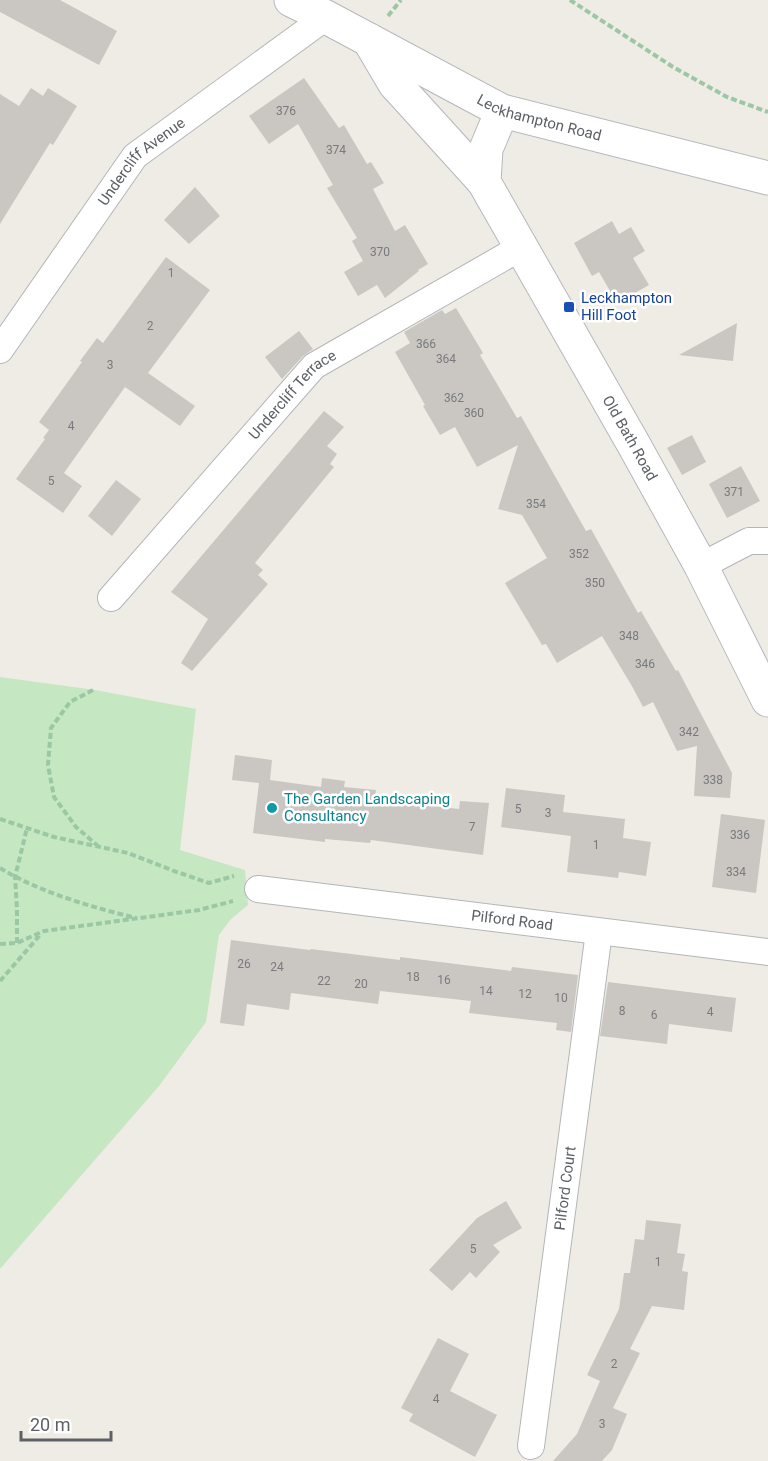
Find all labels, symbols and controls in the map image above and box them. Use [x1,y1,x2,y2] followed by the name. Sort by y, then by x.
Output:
[474,90,603,145] street label: Leckhampton Road
[276,104,296,118] house number: 376
[94,114,189,209] street label: Undercliff Avenue
[326,143,346,157] house number: 374
[370,245,390,259] house number: 370
[168,266,174,280] house number: 1
[581,289,672,324] place label: Leckhampton Hill Foot
[562,300,576,314] marker: Leckhampton Hill Foot
[147,319,154,333] house number: 2
[416,337,436,351] house number: 366
[245,346,339,443] street label: Undercliff Terrace
[436,352,456,366] house number: 364
[107,358,113,372] house number: 3
[444,391,464,405] house number: 362
[599,392,661,484] street label: Old Bath Road
[464,406,484,420] house number: 360
[68,419,75,433] house number: 4
[48,474,55,488] house number: 5
[724,485,744,499] house number: 371
[526,497,546,511] house number: 354
[569,547,589,561] house number: 352
[585,576,605,590] house number: 350
[619,629,639,643] house number: 348
[635,657,655,671] house number: 346
[679,725,699,739] house number: 342
[703,773,723,787] house number: 338
[284,790,450,825] place label: The Garden Landscaping Consultancy
[265,801,279,815] marker: The Garden Landscaping Consultancy
[515,802,522,816] house number: 5
[545,806,551,820] house number: 3
[469,820,476,834] house number: 7
[730,828,750,842] house number: 336
[593,838,599,852] house number: 1
[726,865,746,879] house number: 334
[470,906,554,934] street label: Pilford Road
[237,957,251,971] house number: 26
[270,960,284,974] house number: 24
[406,970,420,984] house number: 18
[437,973,451,987] house number: 16
[317,974,331,988] house number: 22
[354,977,368,991] house number: 20
[479,984,493,998] house number: 14
[518,987,532,1001] house number: 12
[554,991,568,1005] house number: 10
[619,1004,626,1018] house number: 8
[707,1005,714,1019] house number: 4
[651,1008,658,1022] house number: 6
[551,1145,580,1231] street label: Pilford Court
[470,1242,477,1256] house number: 5
[655,1255,661,1269] house number: 1
[611,1357,618,1371] house number: 2
[433,1392,440,1406] house number: 4
[21,1404,111,1442] scale bar
[30,1414,70,1435] text: 20 m
[599,1417,605,1431] house number: 3

